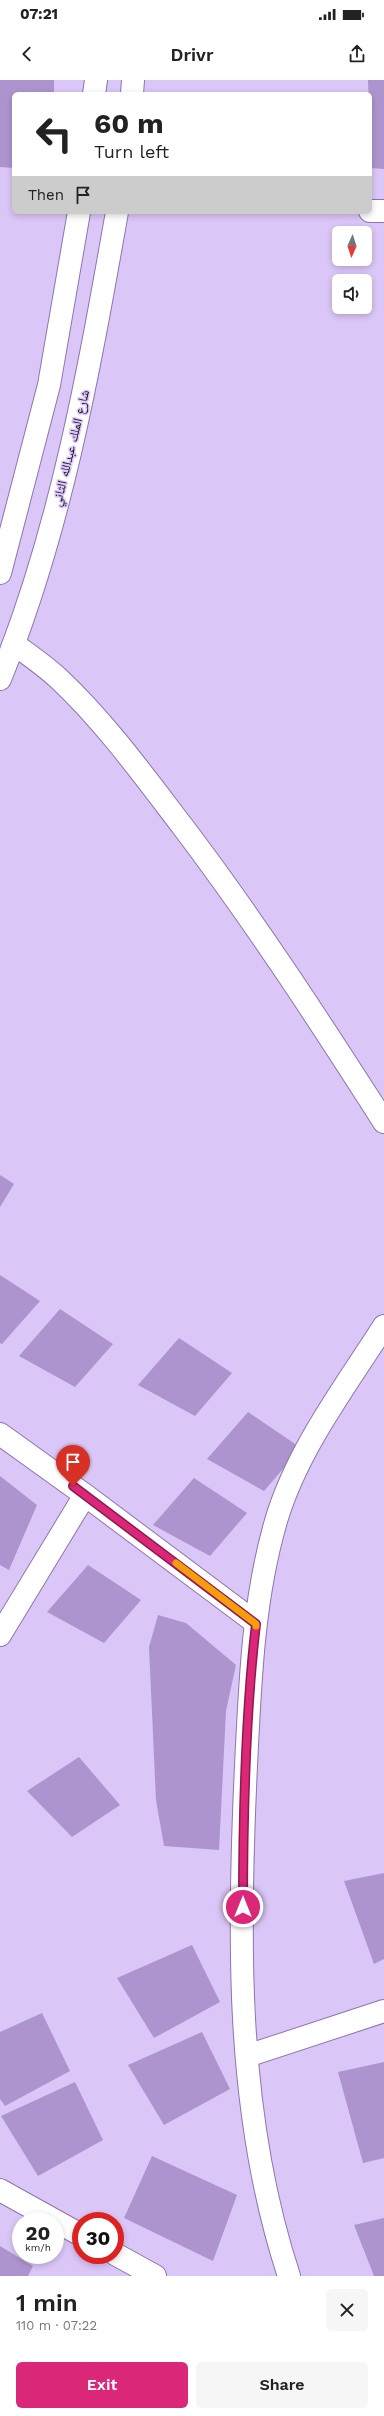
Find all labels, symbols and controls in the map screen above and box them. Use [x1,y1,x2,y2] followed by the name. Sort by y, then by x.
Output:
[20,5,58,23] text: 07:21
[16,43,38,65] icon: back
[346,43,368,65] icon: share
[171,44,213,65] text: Drivr
[94,107,164,140] text: 60 m
[28,108,80,160] icon: left
[94,141,169,162] text: Turn left
[72,184,94,206] icon: arrive
[28,186,64,204] text: Then
[332,226,372,266] north arrow
[332,226,372,314] map controls
[332,274,372,314] button: sound
[49,388,95,509] street label: شارع الملك عبدالله الثاني
[56,1445,90,1486] pin
[62,1451,84,1473] icon: arrive
[222,1886,264,1928] position arrow
[72,2212,124,2264] speed limit sign: 30
[26,2221,50,2245] text: 20
[25,2242,51,2253] text: km/h
[16,2289,78,2317] text: 1 min
[326,2289,368,2331] button: close
[16,2318,97,2333] text: 110 m · 07:22
[16,2362,188,2408] button: Exit
[196,2362,368,2408] button: Share

